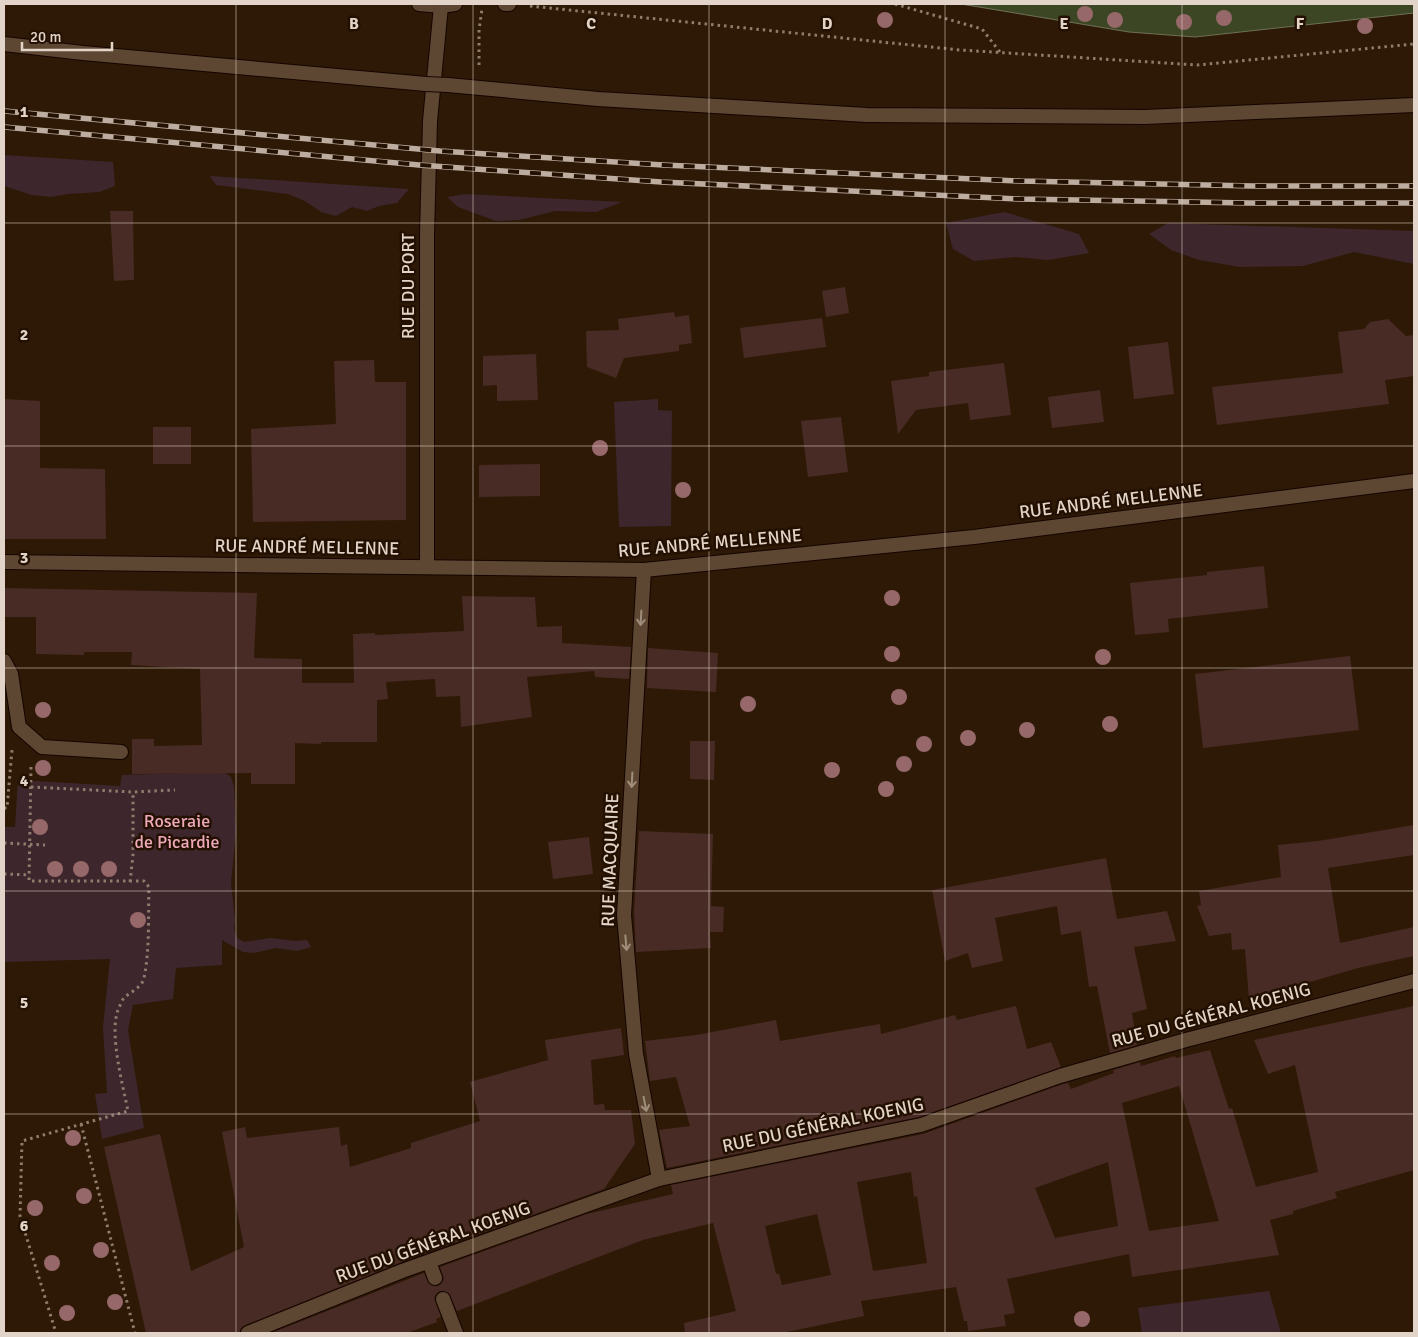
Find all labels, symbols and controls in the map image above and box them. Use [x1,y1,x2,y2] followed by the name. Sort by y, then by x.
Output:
[349,14,359,34] text: B
[586,14,596,34] text: C
[822,14,833,34] text: D
[1059,14,1069,34] text: E
[1296,14,1305,34] text: F
[22,20,112,52] scale bar
[30,28,61,46] text: 20 m
[20,102,29,122] text: 1
[397,233,419,339] street label: RUE DU PORT
[20,325,28,345] text: 2
[1018,479,1204,523] street label: RUE ANDRÉ MELLENNE
[617,524,803,562] street label: RUE ANDRÉ MELLENNE
[215,534,399,560] street label: RUE ANDRÉ MELLENNE
[20,548,28,568] text: 3
[637,610,646,626] one-way arrow
[20,771,29,791] text: 4
[627,772,636,788] one-way arrow
[597,793,623,927] street label: RUE MACQUAIRE
[134,810,220,853] park label: Roseraie de Picardie
[621,934,631,950] one-way arrow
[1109,978,1313,1052] street label: RUE DU GÉNÉRAL KOENIG
[20,993,28,1013] text: 5
[720,1093,926,1157] street label: RUE DU GÉNÉRAL KOENIG
[641,1095,651,1111] one-way arrow
[333,1197,533,1287] street label: RUE DU GÉNÉRAL KOENIG
[20,1216,29,1236] text: 6

